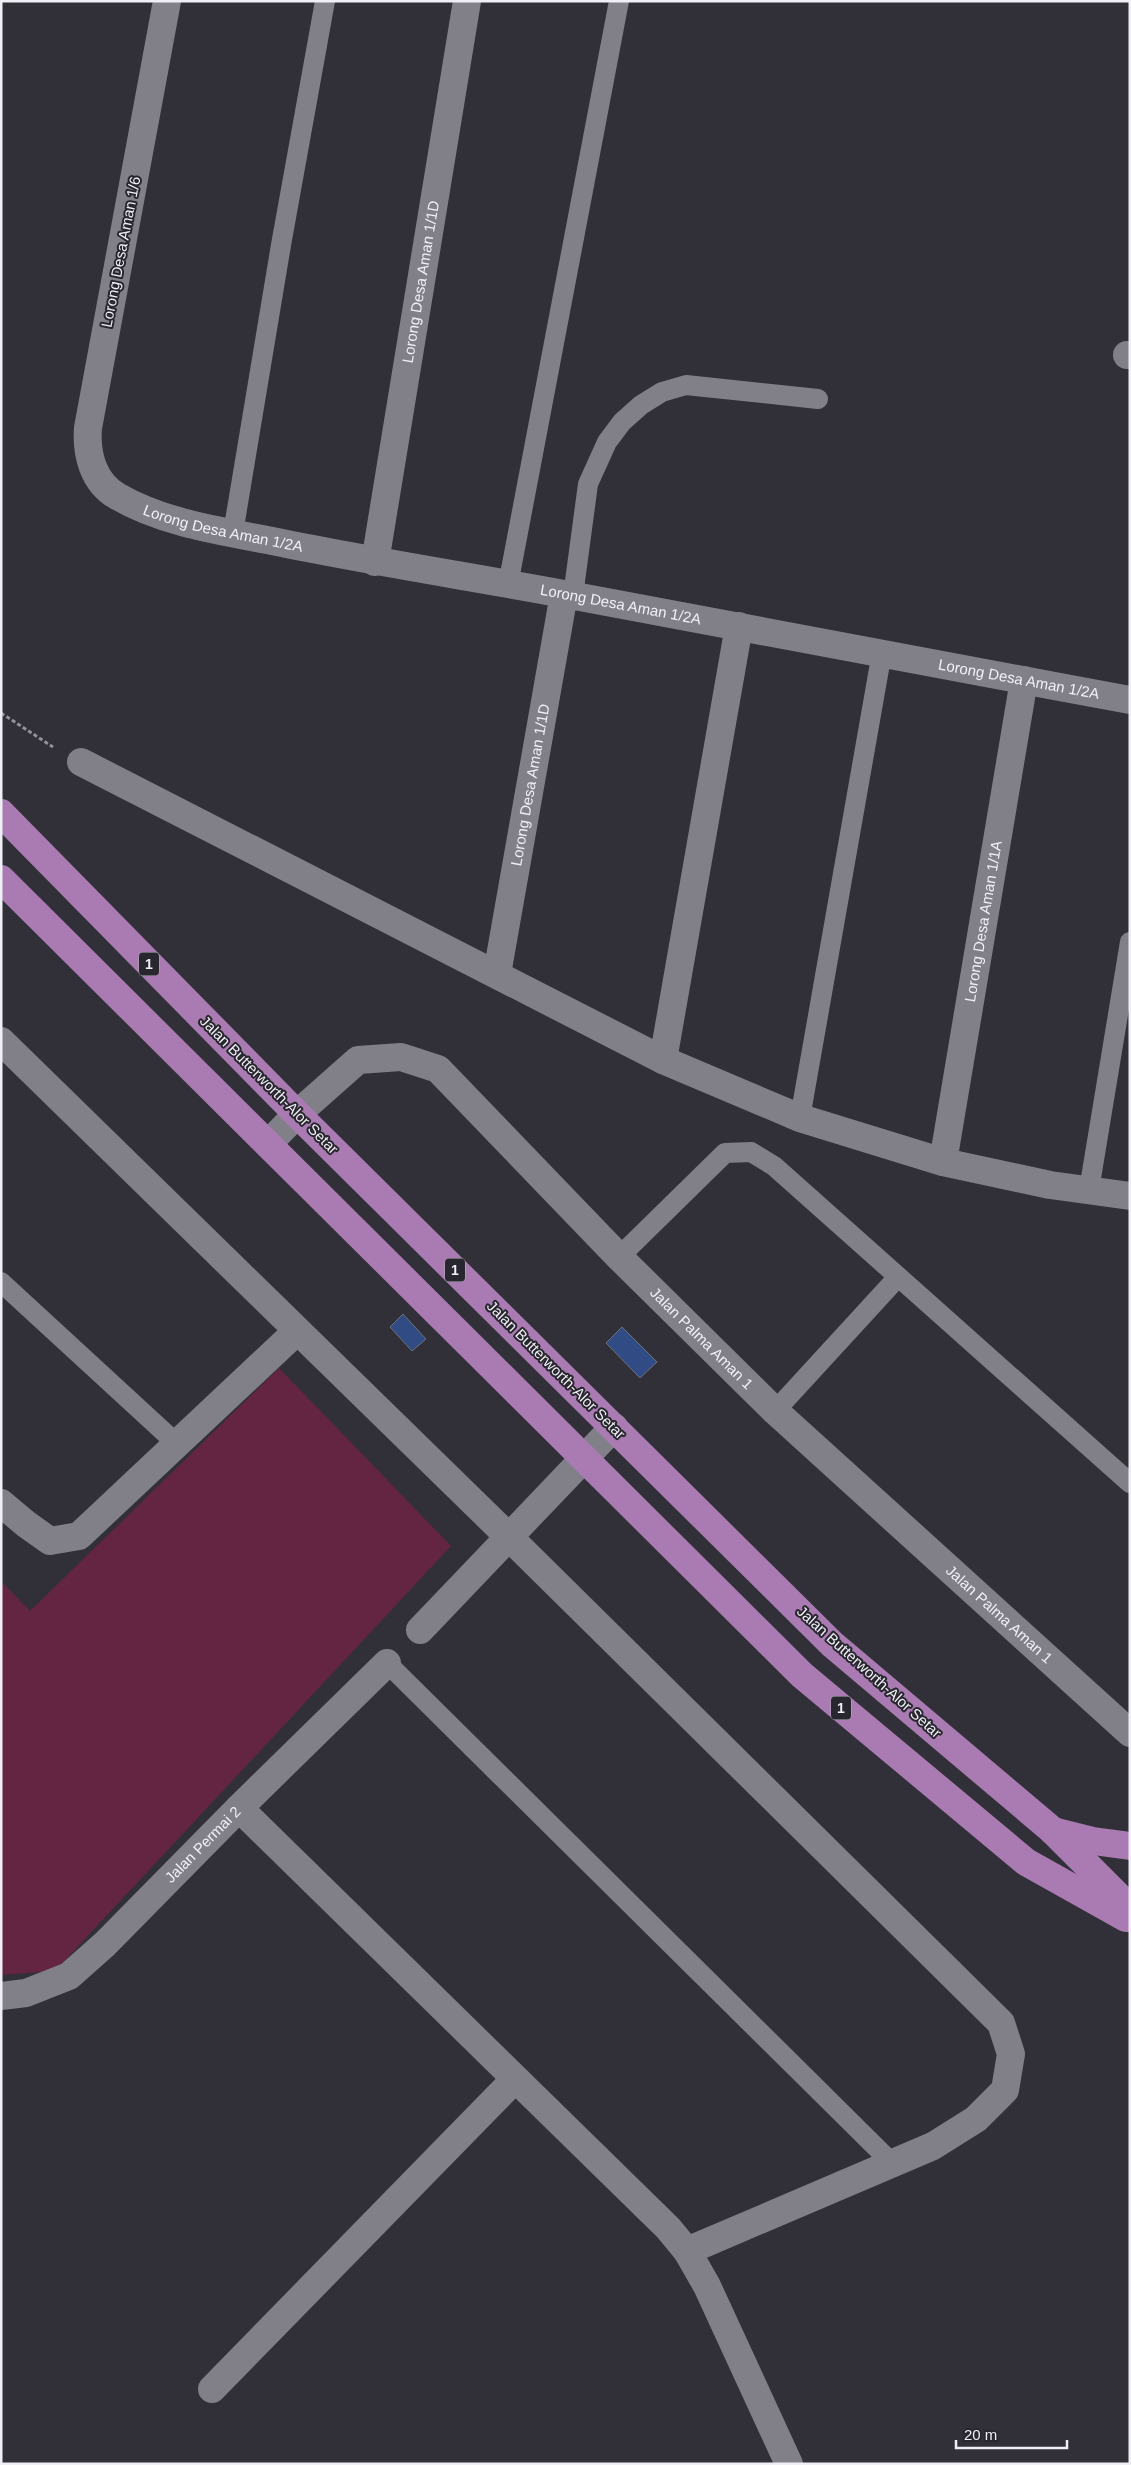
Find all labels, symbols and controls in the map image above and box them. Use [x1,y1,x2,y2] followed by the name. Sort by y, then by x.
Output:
[98,175,143,329] street label: Lorong Desa Aman 1/6
[399,199,442,364] street label: Lorong Desa Aman 1/1D
[141,501,304,555] street label: Lorong Desa Aman 1/2A
[539,581,703,627] street label: Lorong Desa Aman 1/2A
[937,655,1101,702] street label: Lorong Desa Aman 1/2A
[507,702,553,867] street label: Lorong Desa Aman 1/1D
[961,839,1005,1003] street label: Lorong Desa Aman 1/1A
[139,952,159,976] road number: 1
[197,1012,342,1157] street label: Jalan Butterworth-Alor Setar
[445,1258,465,1282] road number: 1
[647,1284,757,1392] street label: Jalan Palma Aman 1
[484,1297,629,1442] street label: Jalan Butterworth-Alor Setar
[943,1561,1056,1666] street label: Jalan Palma Aman 1
[794,1602,945,1741] street label: Jalan Butterworth-Alor Setar
[831,1696,851,1720] road number: 1
[161,1803,244,1886] street label: Jalan Permai 2
[956,2418,1067,2450] scale bar
[964,2426,997,2443] text: 20 m

